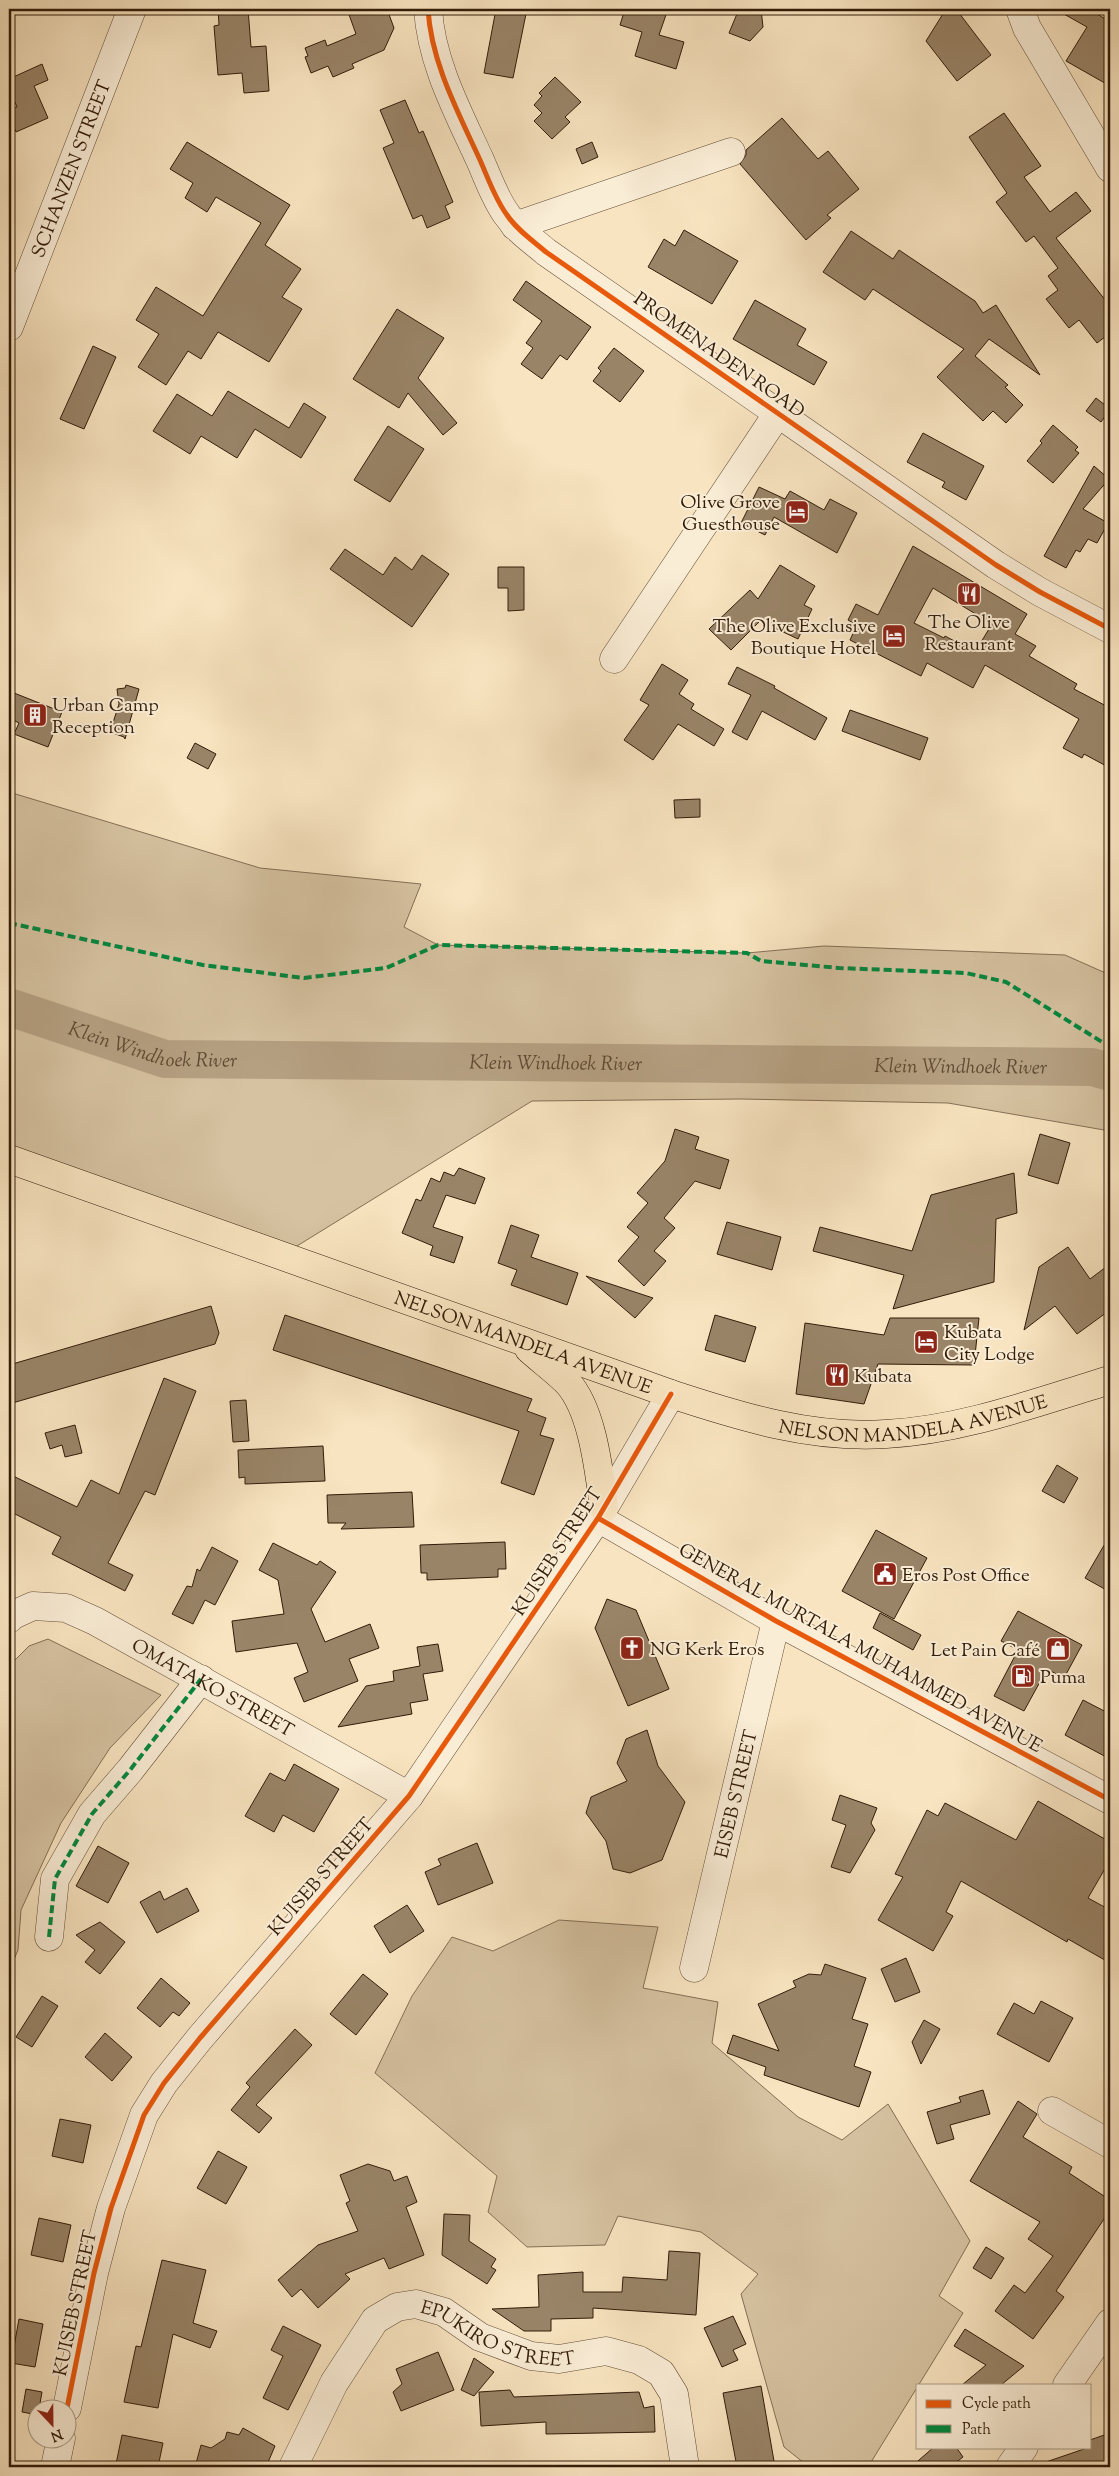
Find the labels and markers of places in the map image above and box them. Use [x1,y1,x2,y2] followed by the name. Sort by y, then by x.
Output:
[680,490,780,539] place label: Olive Grove Guesthouse
[784,499,810,525] hotel icon: Olive Grove Guesthouse
[956,581,982,607] restaurant icon: The Olive Restaurant
[925,610,1014,659] place label: The Olive Restaurant
[712,614,876,663] place label: The Olive Exclusive Boutique Hotel
[881,623,907,649] hotel icon: The Olive Exclusive Boutique Hotel
[52,693,159,742] place label: Urban Camp Reception
[22,702,48,728] building icon: Urban Camp Reception
[944,1320,1035,1369] place label: Kubata City Lodge
[913,1329,939,1355] hotel icon: Kubata City Lodge
[824,1362,850,1388] restaurant icon: Kubata
[854,1364,912,1391] place label: Kubata
[872,1561,898,1587] public building icon: Eros Post Office
[902,1563,1030,1590] place label: Eros Post Office
[619,1635,645,1661] church icon: NG Kerk Eros
[1045,1636,1071,1662] shop icon: Let Pain Café
[650,1637,764,1664] place label: NG Kerk Eros
[931,1638,1040,1665] place label: Let Pain Café
[1010,1663,1036,1689] fuel station icon: Puma
[1040,1665,1086,1692] place label: Puma

